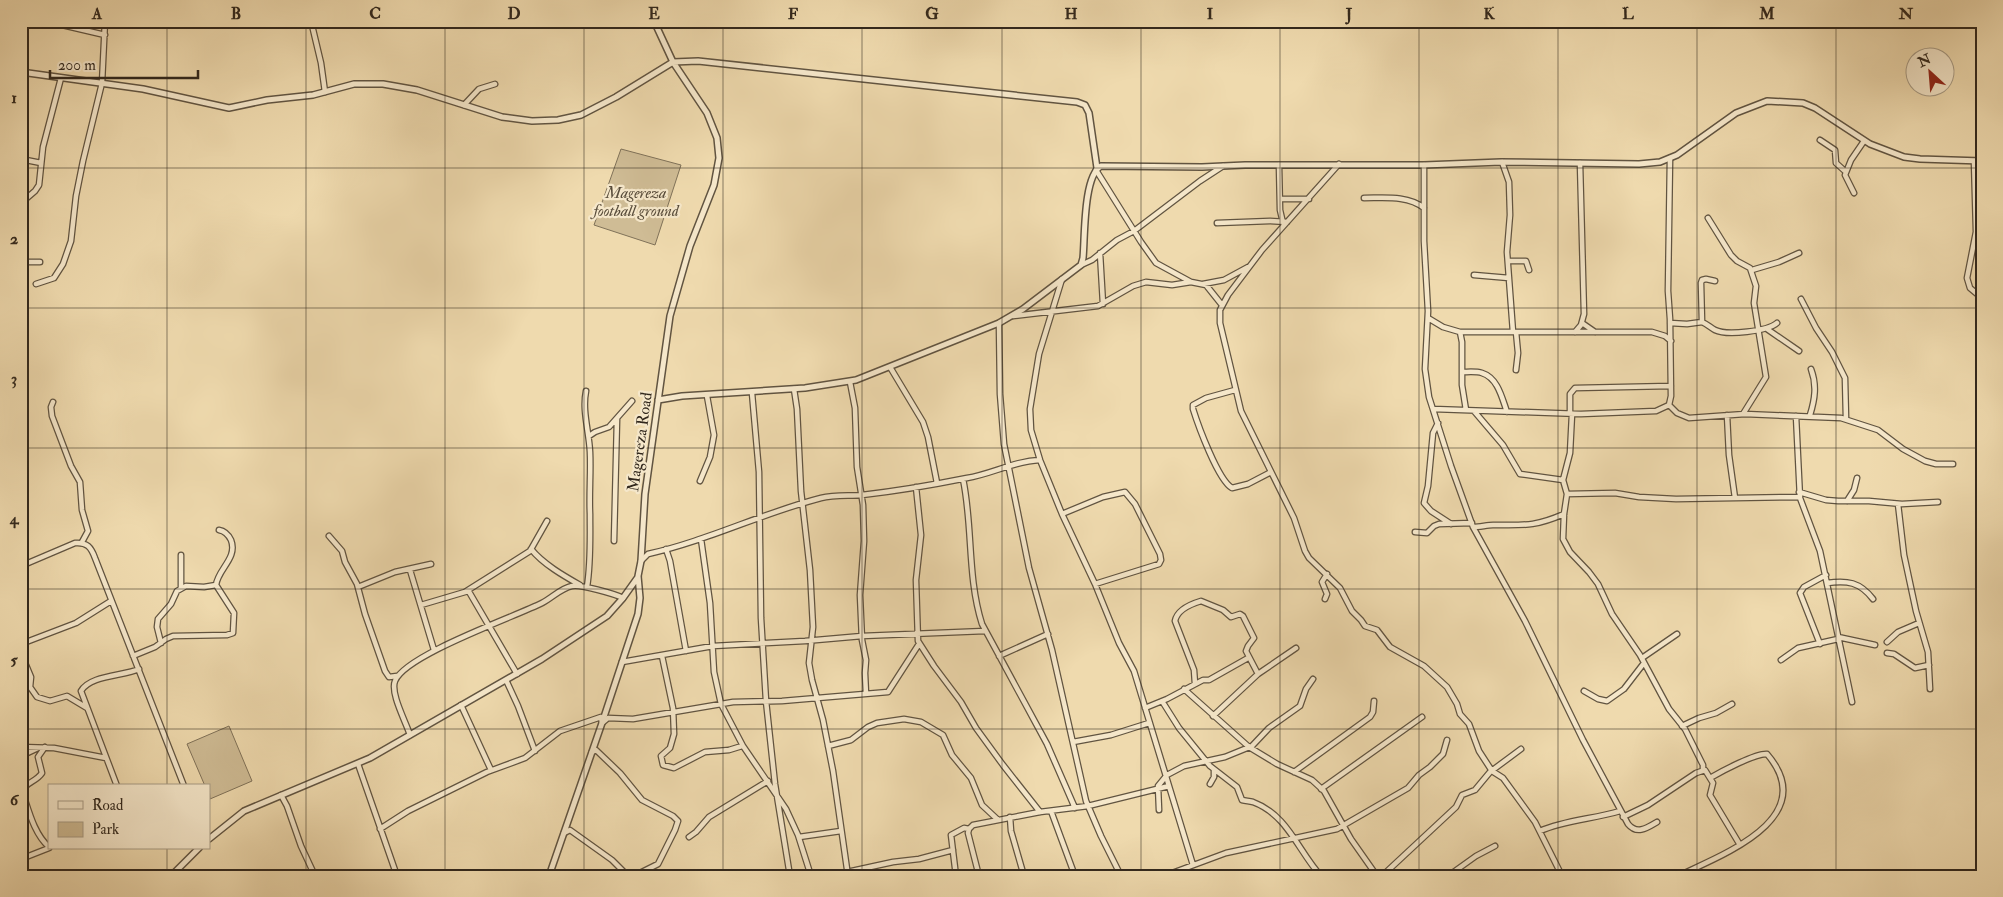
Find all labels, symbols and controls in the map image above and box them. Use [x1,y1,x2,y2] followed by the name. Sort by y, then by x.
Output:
[91,4,103,24] text: A
[231,4,241,24] text: B
[369,4,381,24] text: C
[507,4,521,24] text: D
[648,4,660,24] text: E
[788,4,798,24] text: F
[925,4,939,24] text: G
[1064,4,1078,24] text: H
[1207,4,1214,24] text: I
[1345,4,1353,25] text: J
[1483,4,1495,24] text: K
[1622,4,1634,24] text: L
[1758,4,1775,24] text: M
[1898,4,1914,24] text: N
[50,48,198,80] scale bar
[1906,48,1956,98] north arrow
[1914,50,1934,72] text: N
[58,56,96,75] text: 200 m
[11,88,17,108] text: 1
[589,183,680,221] park label: Magereza football ground
[10,229,18,249] text: 2
[11,369,17,389] text: 3
[623,391,657,493] street label: Magereza Road
[9,509,20,529] text: 4
[10,650,18,670] text: 5
[48,784,210,850] legend
[10,790,20,810] text: 6
[92,796,124,815] text: Road
[92,820,119,839] text: Park

